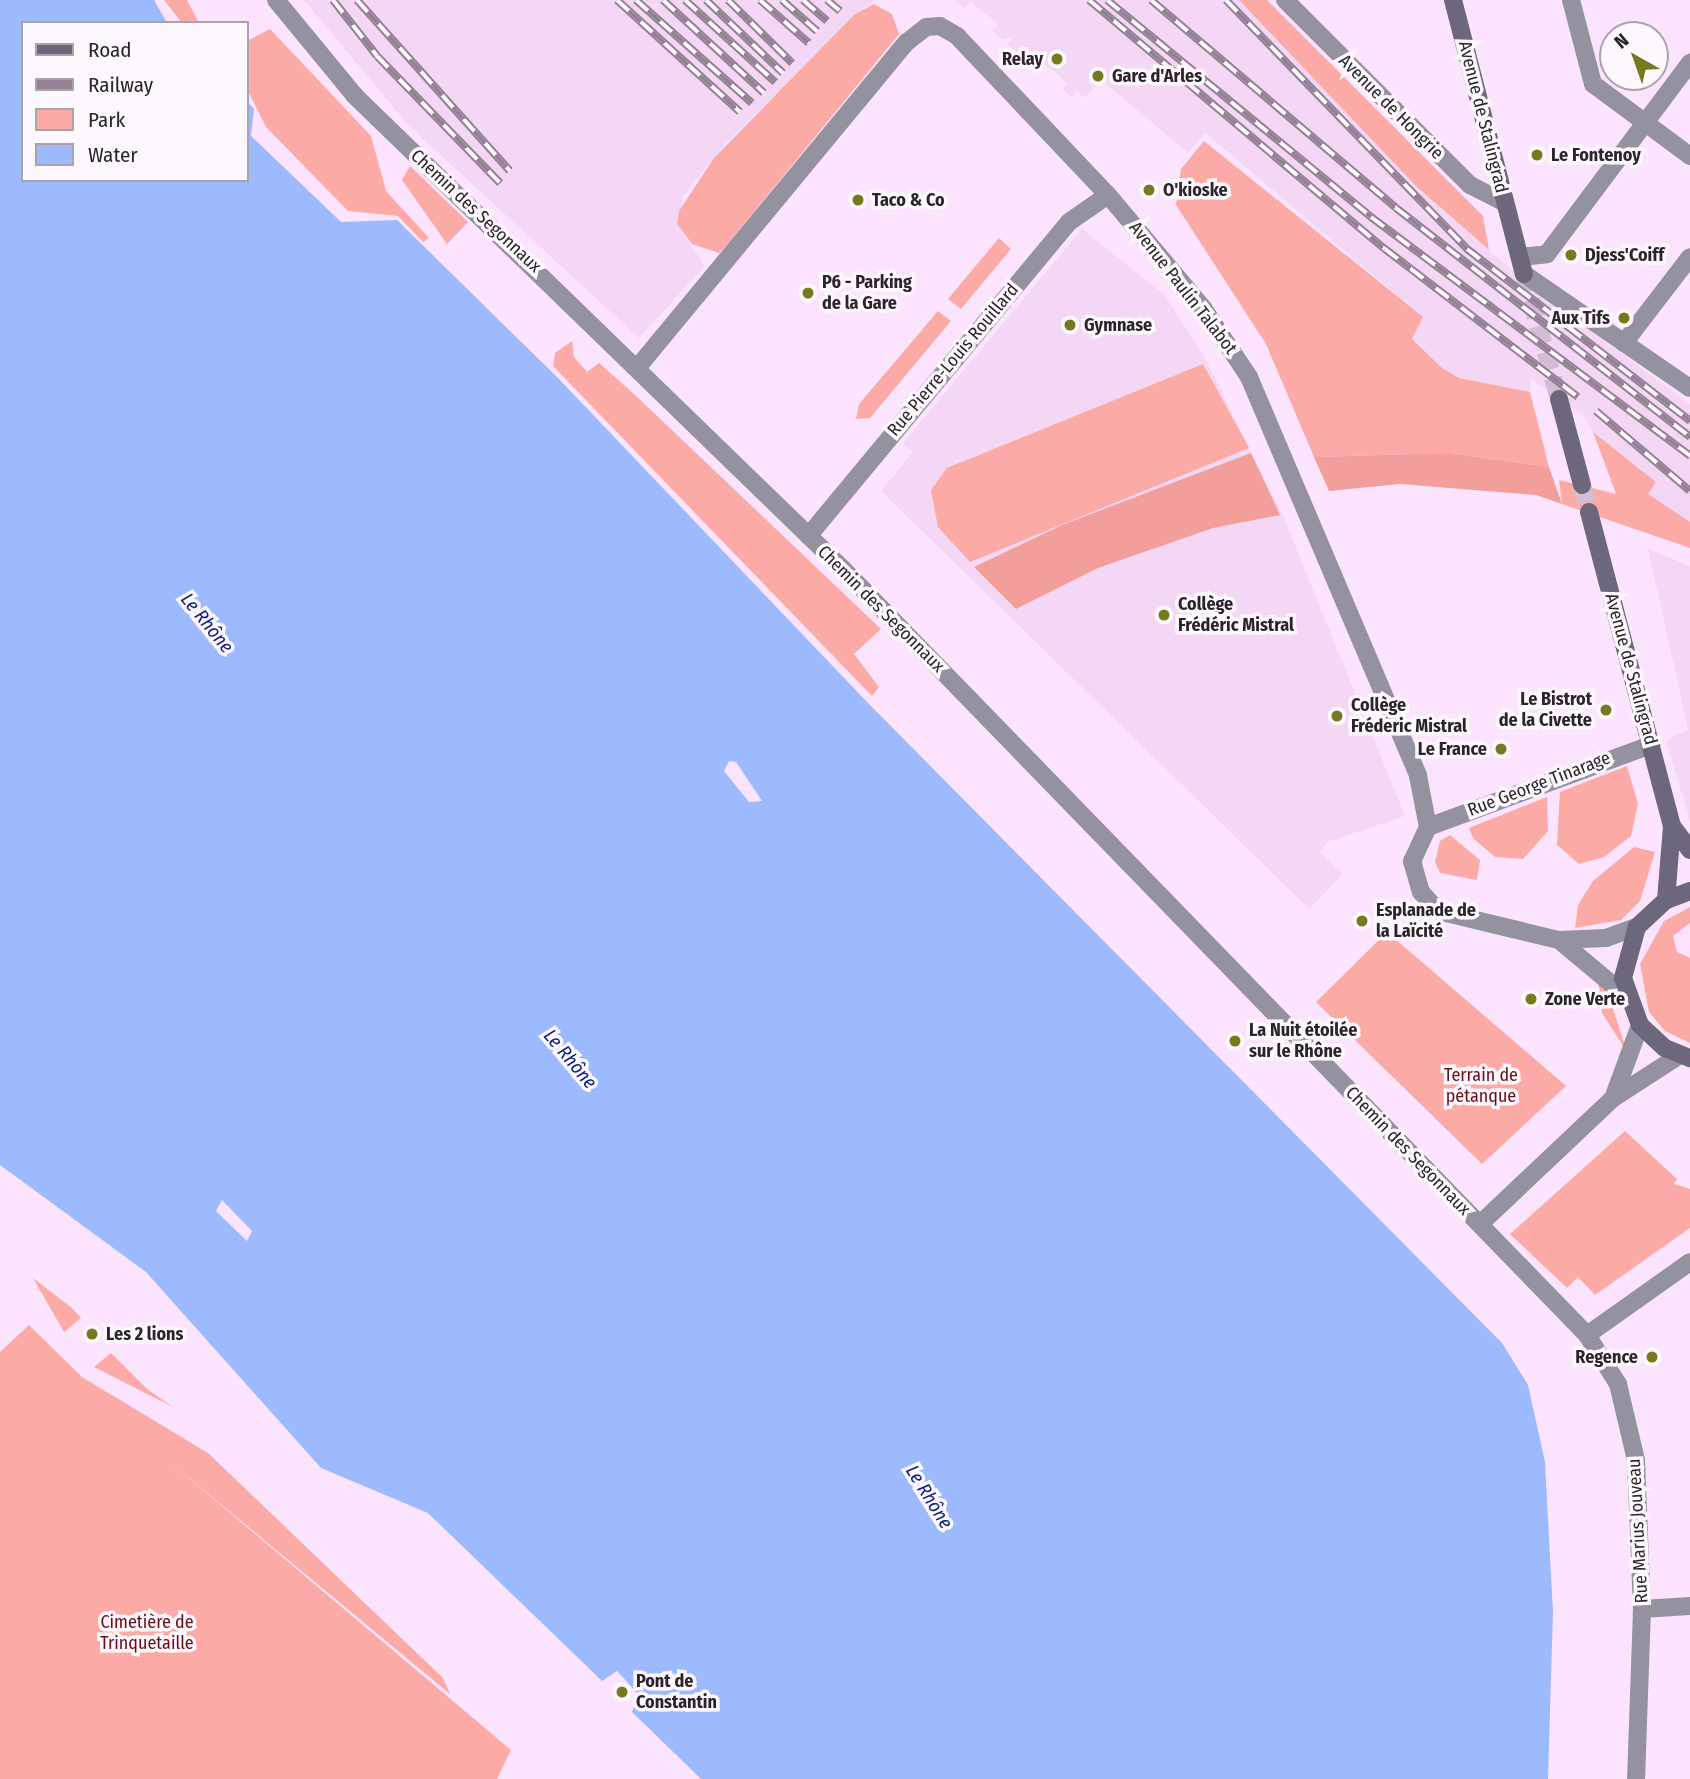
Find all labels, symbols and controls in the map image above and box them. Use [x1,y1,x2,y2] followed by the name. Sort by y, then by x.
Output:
[21,21,248,182] legend
[1599,21,1669,91] north arrow
[1610,29,1633,54] text: N
[88,37,132,63] text: Road
[1454,39,1512,195] street label: Avenue de Stalingrad
[1002,48,1043,70] place label: Relay
[1334,50,1448,164] street label: Avenue de Hongrie
[1049,51,1065,67] marker: Relay
[1112,65,1202,87] place label: Gare d'Arles
[1090,68,1106,84] marker: Gare d'Arles
[88,72,153,98] text: Railway
[88,107,125,133] text: Park
[88,142,138,168] text: Water
[1551,144,1641,166] place label: Le Fontenoy
[406,145,546,277] street label: Chemin des Segonnaux
[1529,147,1545,163] marker: Le Fontenoy
[1163,179,1228,201] place label: O'kioske
[1141,182,1157,198] marker: O'kioske
[872,189,945,211] place label: Taco & Co
[850,192,866,208] marker: Taco & Co
[1124,217,1242,359] street label: Avenue Paulin Talabot
[1585,244,1664,266] place label: Djess'Coiff
[1563,247,1579,263] marker: Djess'Coiff
[822,272,912,314] place label: P6 - Parking de la Gare
[883,279,1023,441] street label: Rue Pierre-Louis Rouillard
[800,285,816,301] marker: P6 - Parking de la Gare
[1551,307,1610,329] place label: Aux Tifs
[1616,310,1632,326] marker: Aux Tifs
[1084,314,1152,336] place label: Gymnase
[1062,317,1078,333] marker: Gymnase
[813,541,949,677] street label: Chemin des Segonnaux
[176,588,238,658] water label: Le Rhône
[1600,591,1662,747] street label: Avenue de Stalingrad
[1178,594,1294,636] place label: Collège Frédéric Mistral
[1156,607,1172,623] marker: Collège Frédéric Mistral
[1499,689,1592,732] place label: Le Bistrot de la Civette
[1351,695,1467,738] place label: Collège Fréderic Mistral
[1598,702,1614,718] marker: Le Bistrot de la Civette
[1329,708,1345,724] marker: Collège Fréderic Mistral
[1418,738,1487,760] place label: Le France
[1493,741,1509,757] marker: Le France
[1465,747,1613,821] street label: Rue George Tinarage
[1376,900,1476,942] place label: Esplanade de la Laïcité
[1354,913,1370,929] marker: Esplanade de la Laïcité
[1545,988,1625,1010] place label: Zone Verte
[1523,991,1539,1007] marker: Zone Verte
[1249,1020,1357,1062] place label: La Nuit étoilée sur le Rhône
[539,1025,601,1093] water label: Le Rhône
[1227,1033,1243,1049] marker: La Nuit étoilée sur le Rhône
[1444,1065,1518,1108] park label: Terrain de pétanque
[1341,1082,1475,1220] street label: Chemin des Segonnaux
[106,1323,183,1345] place label: Les 2 lions
[84,1326,100,1342] marker: Les 2 lions
[1575,1346,1638,1368] place label: Regence
[1644,1349,1660,1365] marker: Regence
[1623,1458,1653,1604] street label: Rue Marius Jouveau
[901,1461,957,1533] water label: Le Rhône
[100,1612,194,1654] park label: Cimetière de Trinquetaille
[636,1671,717,1714] place label: Pont de Constantin
[614,1684,630,1700] marker: Pont de Constantin

